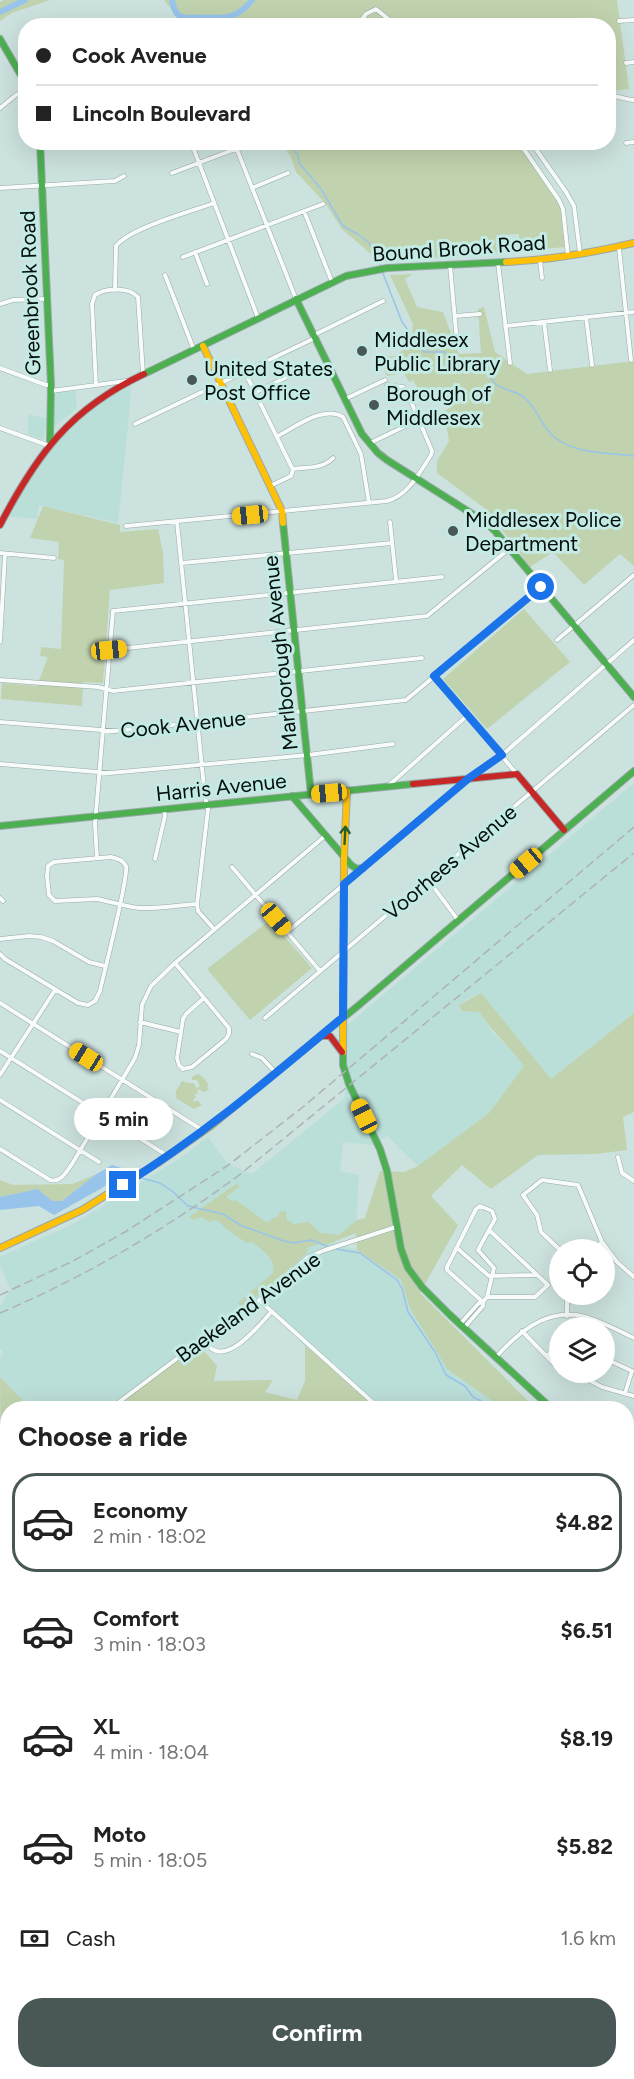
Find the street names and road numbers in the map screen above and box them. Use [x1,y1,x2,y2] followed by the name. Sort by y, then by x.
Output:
[15,210,45,376] street label: Greenbrook Road
[371,229,547,267] street label: Bound Brook Road
[257,554,303,752] street label: Marlborough Avenue
[119,705,247,743] street label: Cook Avenue
[154,768,288,806] street label: Harris Avenue
[378,799,522,925] street label: Voorhees Avenue
[171,1246,325,1368] street label: Baekeland Avenue

